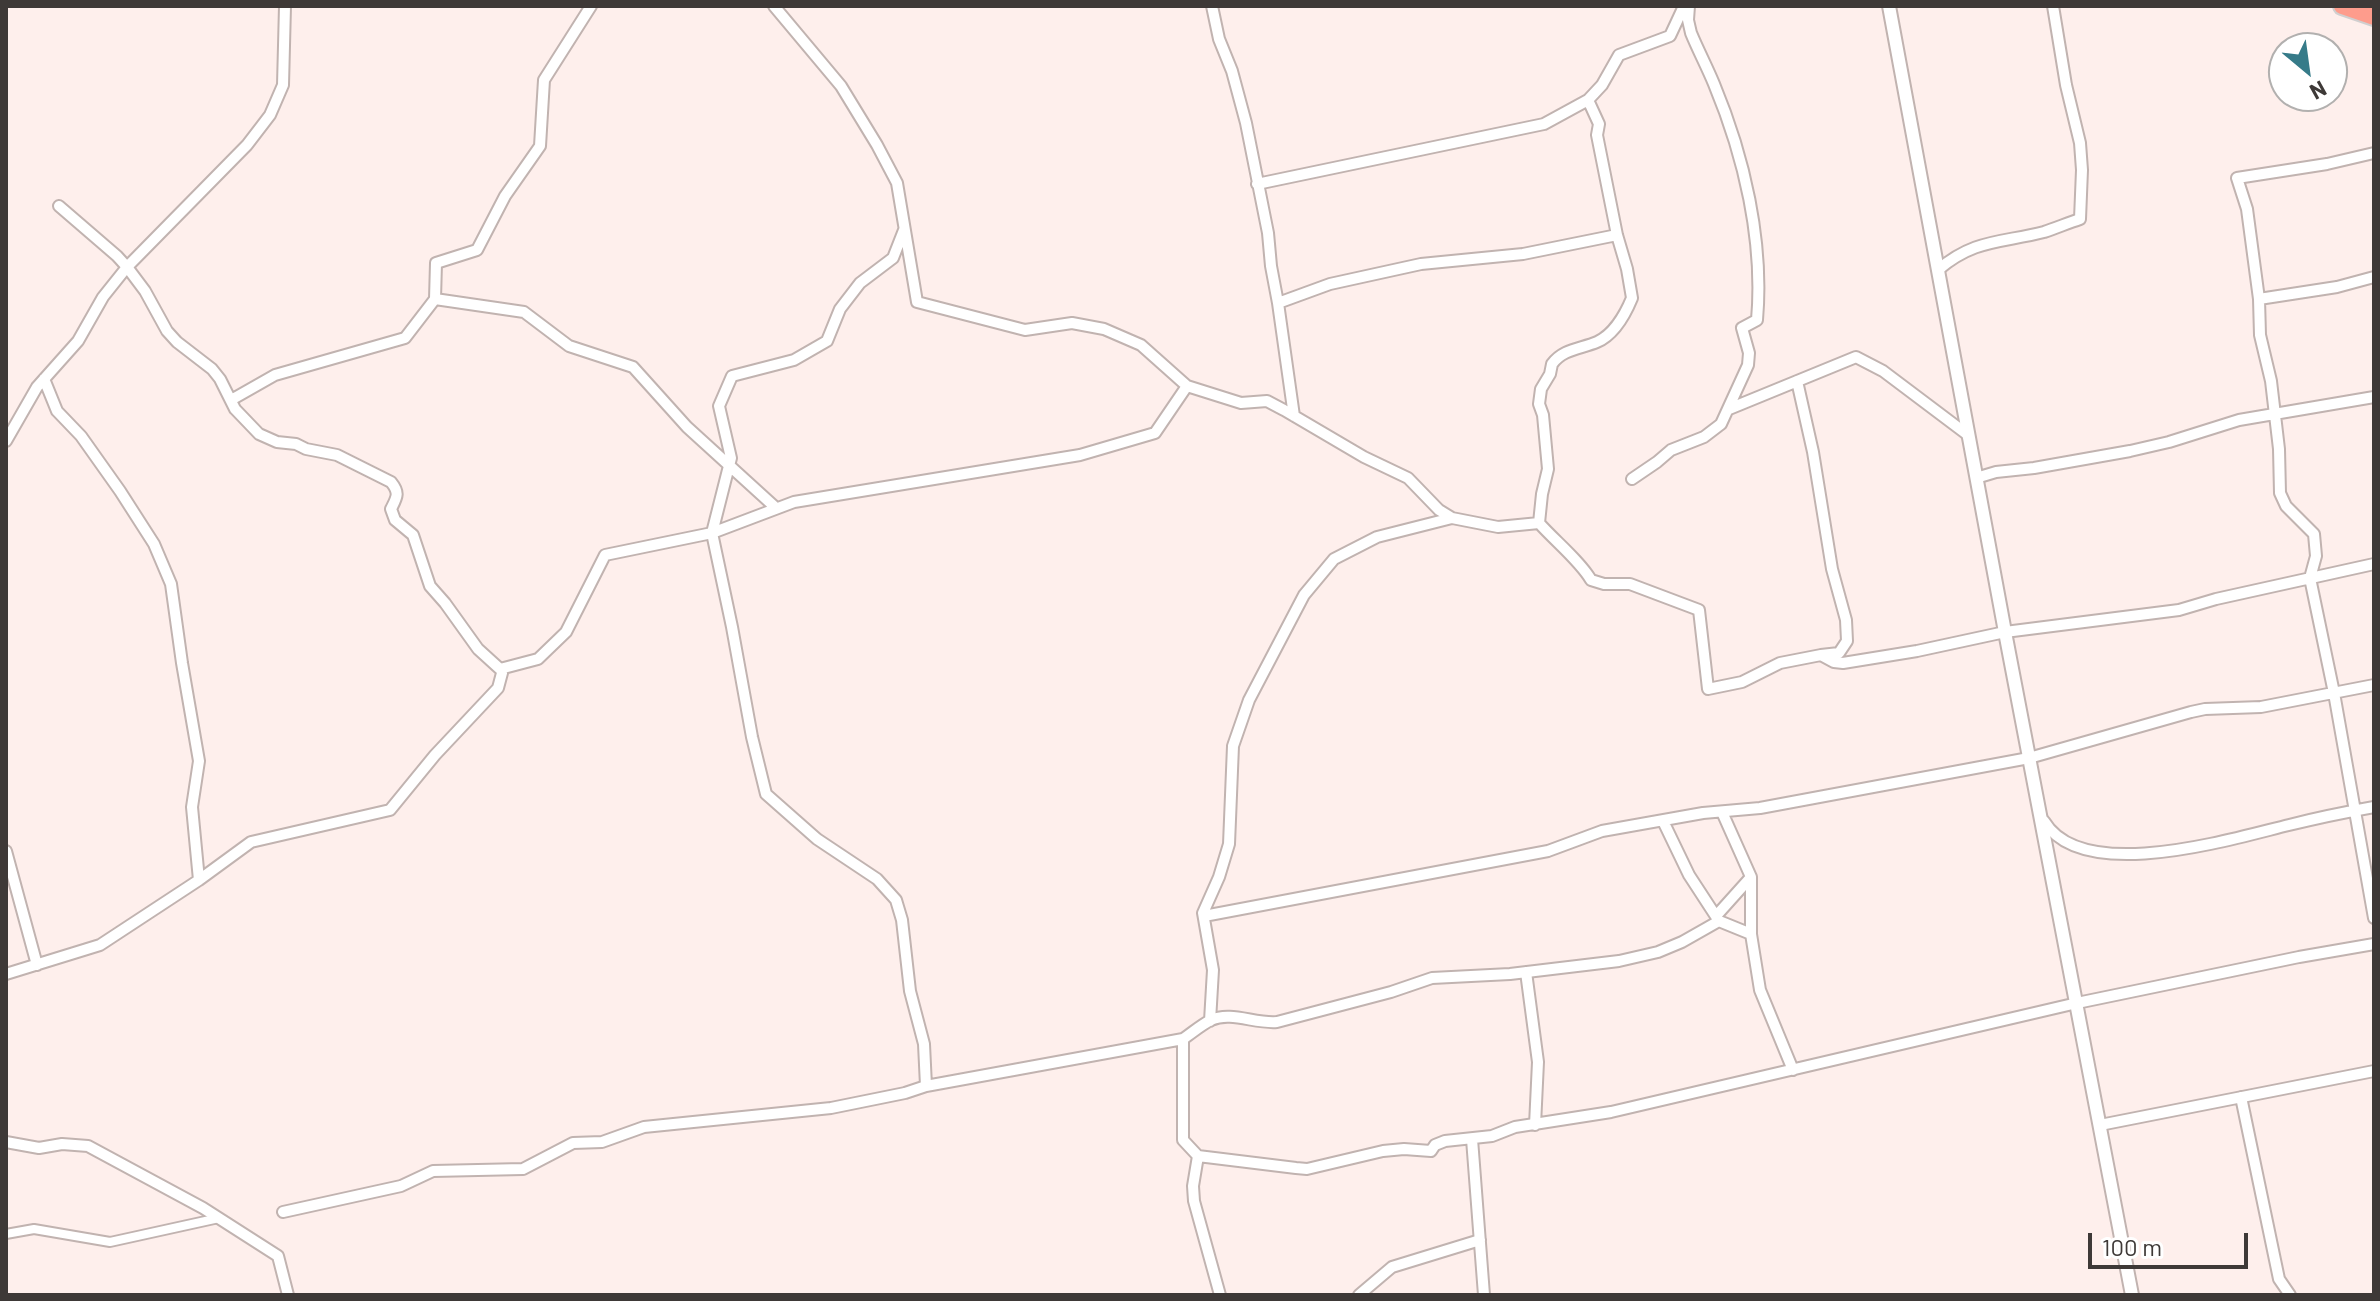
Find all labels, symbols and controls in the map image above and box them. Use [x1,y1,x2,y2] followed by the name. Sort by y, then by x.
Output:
[2268,32,2348,112] north arrow
[2306,76,2331,106] text: N
[2092,1217,2252,1267] scale bar
[2102,1232,2162,1261] text: 100 m

